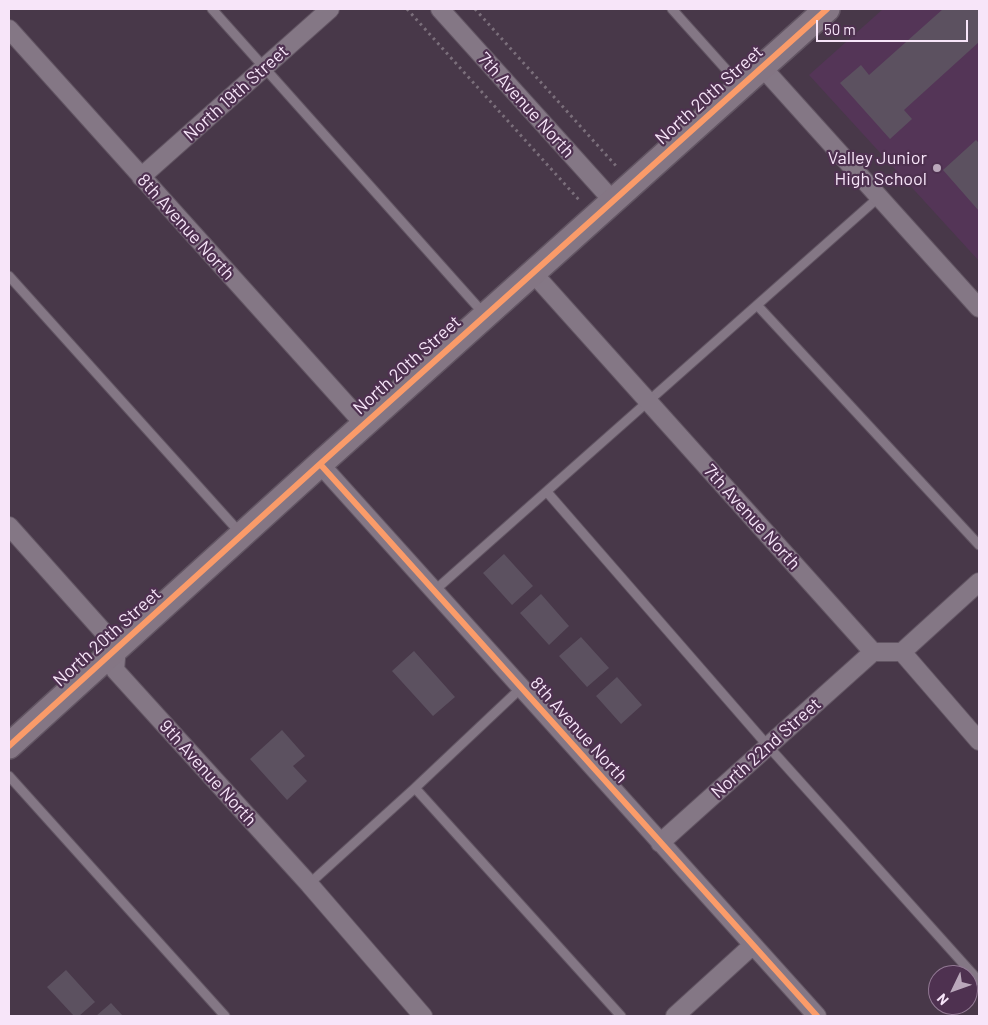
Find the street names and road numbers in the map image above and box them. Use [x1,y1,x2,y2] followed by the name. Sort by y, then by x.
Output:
[179,40,293,146] street label: North 19th Street
[651,41,767,149] street label: North 20th Street
[473,48,579,162] street label: 7th Avenue North
[133,170,239,284] street label: 8th Avenue North
[349,311,465,419] street label: North 20th Street
[699,460,805,574] street label: 7th Avenue North
[49,583,165,691] street label: North 20th Street
[526,673,632,787] street label: 8th Avenue North
[707,693,825,803] street label: North 22nd Street
[155,716,261,830] street label: 9th Avenue North

